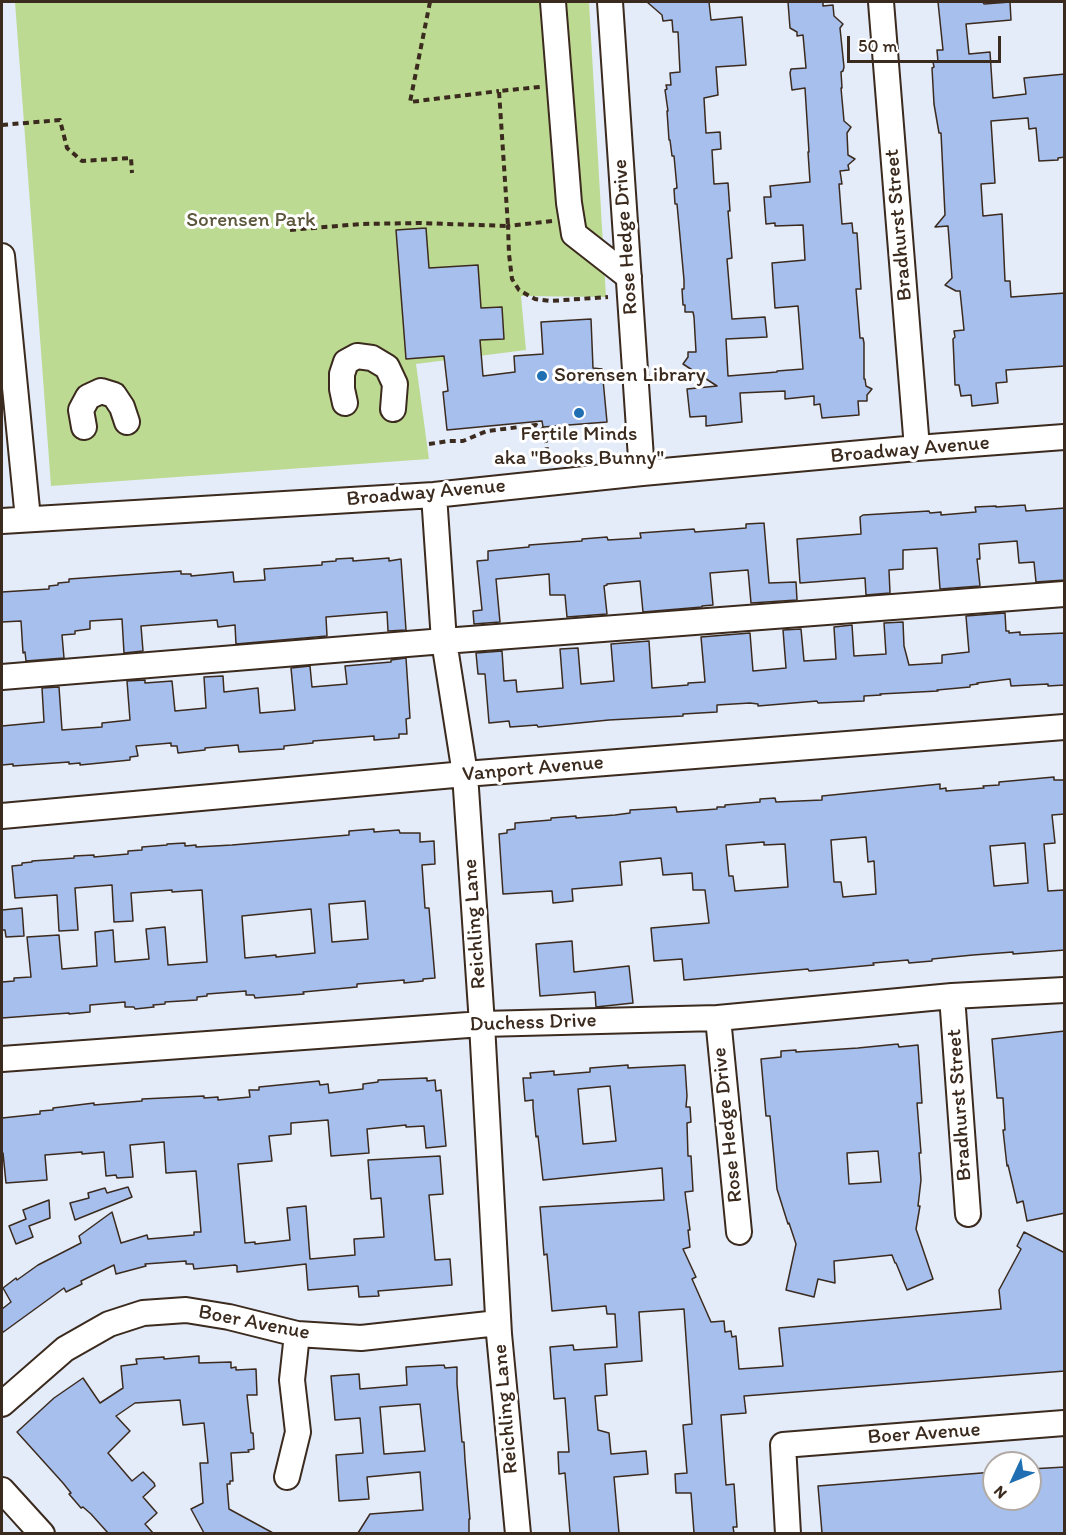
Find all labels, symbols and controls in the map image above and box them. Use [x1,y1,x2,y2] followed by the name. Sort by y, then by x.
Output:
[850,24,1004,62] scale bar
[858,35,898,57] text: 50 m
[880,148,918,302] street label: Bradhurst Street
[608,158,644,316] street label: Rose Hedge Drive
[186,208,316,234] park label: Sorensen Park
[554,363,706,389] place label: Sorensen Library
[535,369,549,383] marker: Sorensen Library
[572,406,586,420] marker: Fertile Minds aka "Books Bunny"
[494,422,664,472] place label: Fertile Minds aka "Books Bunny"
[829,430,991,470] street label: Broadway Avenue
[345,473,507,513] street label: Broadway Avenue
[461,750,605,788] street label: Vanport Avenue
[458,858,492,990] street label: Reichling Lane
[469,1008,597,1038] street label: Duchess Drive
[942,1028,978,1182] street label: Bradhurst Street
[707,1046,749,1204] street label: Rose Hedge Drive
[196,1300,312,1346] street label: Boer Avenue
[488,1343,524,1475] street label: Reichling Lane
[867,1417,981,1451] street label: Boer Avenue
[982,1451,1042,1511] north arrow
[990,1482,1011,1503] text: N

